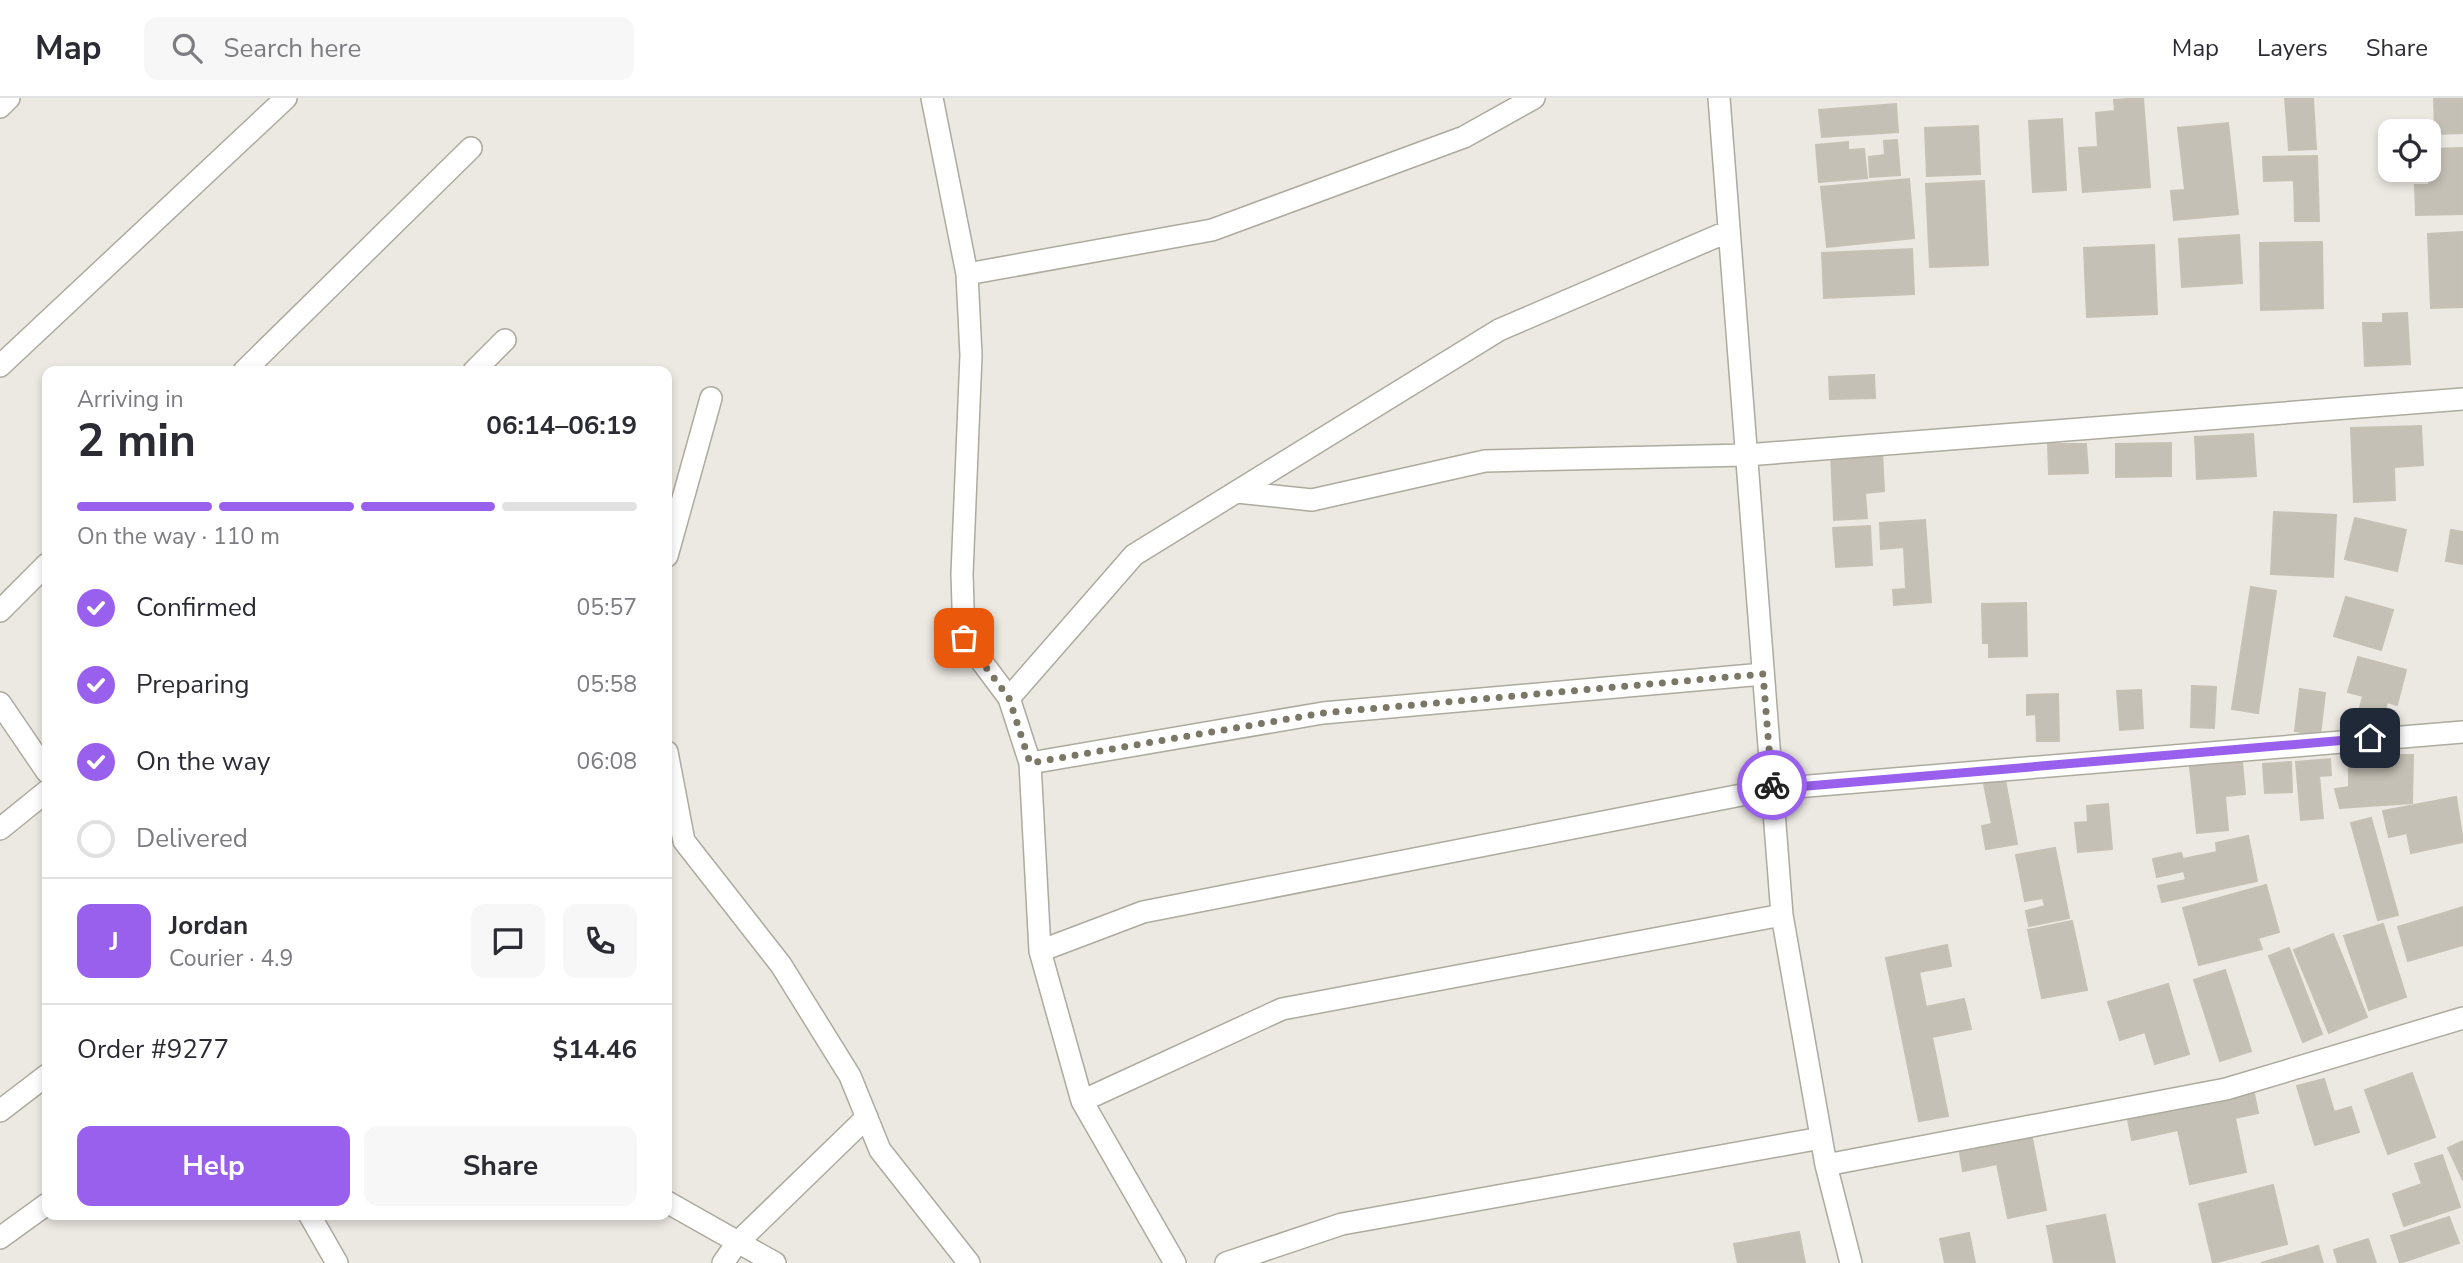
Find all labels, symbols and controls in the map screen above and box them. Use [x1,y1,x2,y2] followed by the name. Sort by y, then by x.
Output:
[144,17,634,80] search box
[35,26,102,71] text: Map
[168,29,206,67] icon: search
[224,31,361,66] text: Search here
[2172,32,2219,64] text: Map
[2257,32,2328,64] text: Layers
[2366,32,2428,64] text: Share
[2378,119,2441,182] map controls
[2378,119,2441,182] button: locate
[77,384,184,415] text: Arriving in
[486,408,637,443] text: 06:14–06:19
[77,409,196,472] text: 2 min
[77,521,280,552] text: On the way · 110 m
[77,589,115,627] icon: check
[136,590,257,625] text: Confirmed
[577,592,637,623] text: 05:57
[934,608,994,668] pin
[945,619,983,657] icon: bag
[77,666,115,704] icon: check
[136,667,249,702] text: Preparing
[577,669,637,700] text: 05:58
[2340,708,2400,768] pin
[2351,719,2389,757] icon: home
[77,743,115,781] icon: check
[136,744,270,779] text: On the way
[577,746,637,777] text: 06:08
[1737,750,1807,820] courier
[1753,766,1791,804] icon: bike
[136,821,248,856] text: Delivered
[471,904,545,978] button: chat
[563,904,637,978] button: phone
[169,908,248,943] text: Jordan
[109,924,119,959] text: J
[169,943,293,974] text: Courier · 4.9
[77,1032,229,1067] text: Order #9277
[553,1032,637,1067] text: $14.46
[77,1126,350,1206] button: Help
[364,1126,637,1206] button: Share

